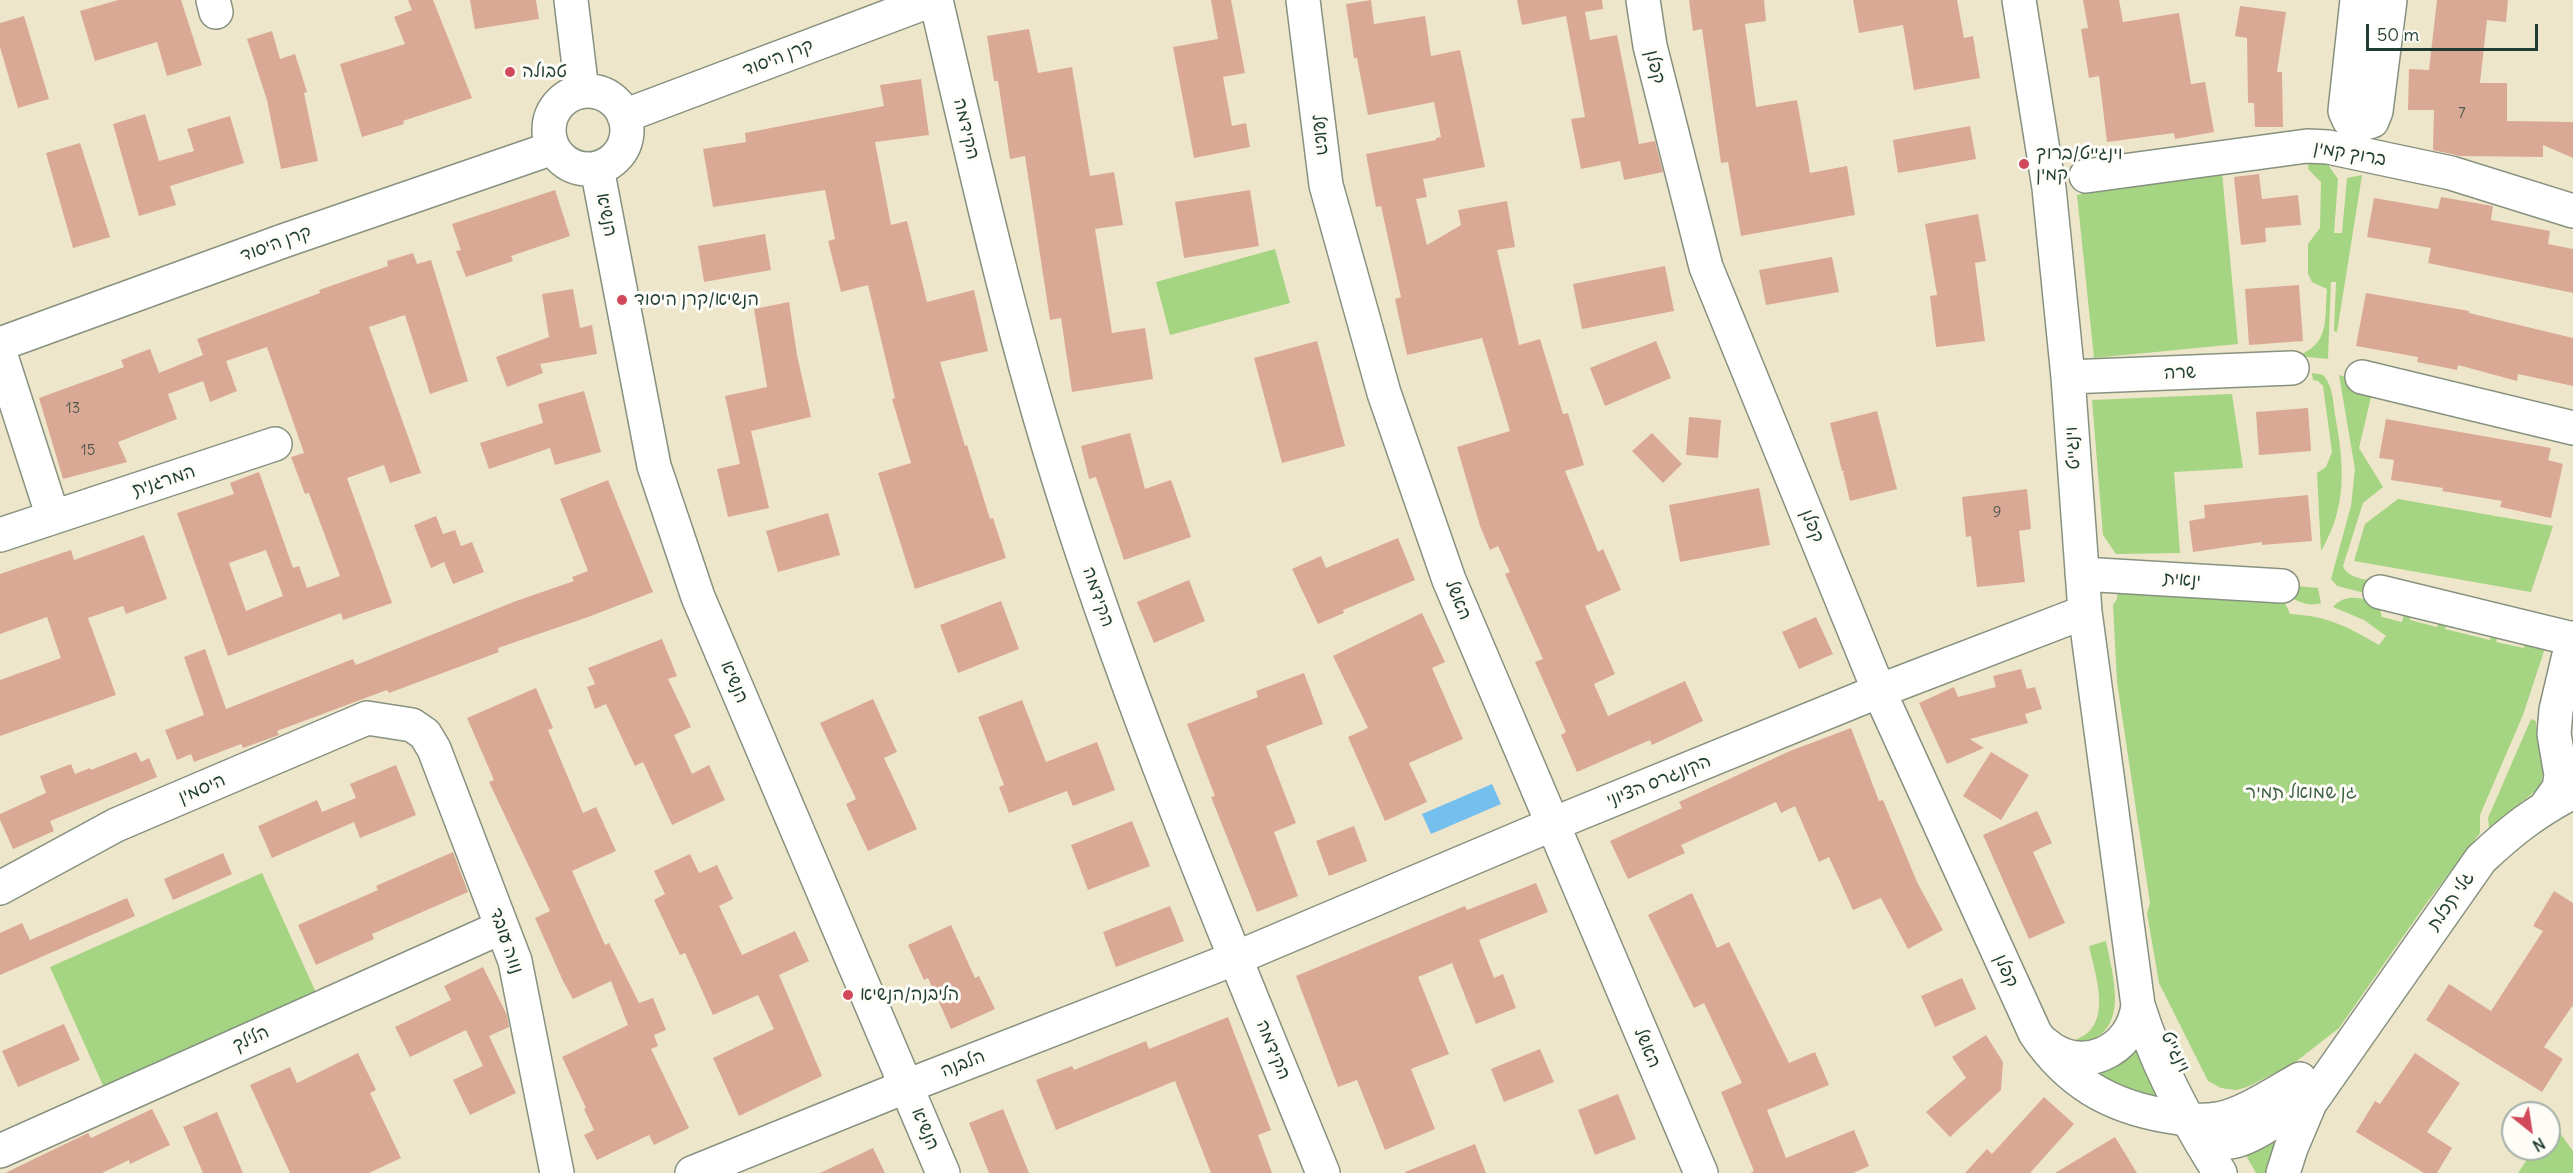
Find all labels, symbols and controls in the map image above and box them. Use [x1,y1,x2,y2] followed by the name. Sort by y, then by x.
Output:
[2369,12,2542,50] scale bar
[2377,23,2419,46] text: 50 m
[739,35,817,81] street label: קרן היסוד
[1640,48,1670,86] street label: קפלן
[522,61,567,83] place label: טבולה
[503,65,517,79] marker: טבולה
[948,96,984,162] street label: הקידמה
[2458,105,2466,123] house number: 7
[1307,113,1333,157] street label: האשל
[2312,137,2388,171] street label: ברוך קמין
[2036,143,2123,186] place label: וינגייט/ברוך קמין
[2017,157,2031,171] marker: וינגייט/ברוך קמין
[591,191,621,239] street label: הנשיא
[237,221,315,267] street label: קרן היסוד
[634,289,759,311] place label: הנשיא/קרן היסוד
[615,293,629,307] marker: הנשיא/קרן היסוד
[2163,362,2197,384] street label: שרה
[66,400,80,418] house number: 13
[2061,426,2085,470] street label: וינגייט
[81,442,95,460] house number: 15
[130,461,198,501] street label: המרגנית
[1993,504,2001,522] house number: 9
[1796,506,1828,546] street label: קפלן
[1078,564,1118,630] street label: הקידמה
[2162,568,2202,592] street label: ינאית
[1440,577,1476,623] street label: האשל
[715,657,753,707] street label: הנשיא
[1604,750,1714,812] street label: הקונגרס הציוני
[175,770,229,808] street label: היסמין
[2245,782,2357,804] park label: גן שמואל תמיר
[2423,867,2479,935] street label: גלי תכלת
[485,905,527,977] street label: נווה עובד
[1989,951,2023,991] street label: קפלן
[860,984,959,1006] place label: הליבנה/הנשיא
[841,988,855,1002] marker: הליבנה/הנשיא
[1251,1017,1295,1083] street label: הקידמה
[229,1021,273,1057] street label: הלילך
[1629,1025,1665,1071] street label: האשל
[2156,1028,2194,1076] street label: וינגייט
[938,1046,988,1082] street label: הלבנה
[2501,1101,2561,1161] north arrow
[906,1104,944,1154] street label: הנשיא
[2529,1133,2549,1156] text: N

